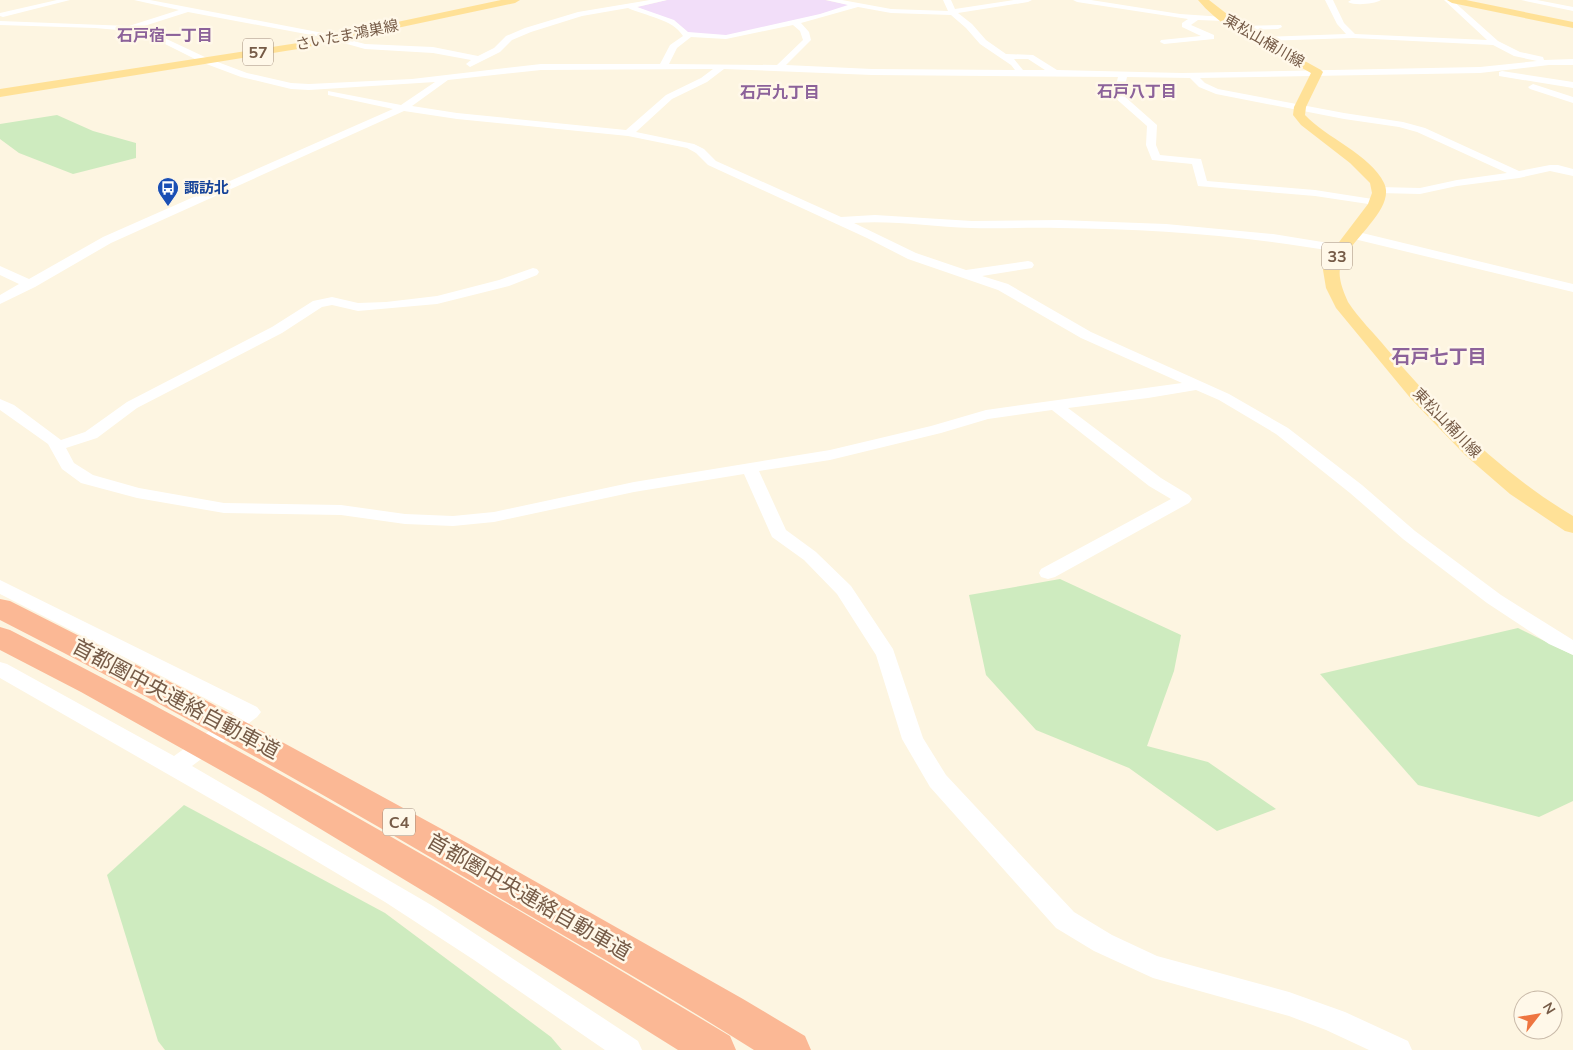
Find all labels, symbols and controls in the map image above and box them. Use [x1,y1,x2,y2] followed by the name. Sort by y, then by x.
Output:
[1221,10,1308,71] street label: 東松山桶川線
[294,15,400,54] street label: さいたま鴻巣線
[117,25,213,45] district label: 石戸宿一丁目
[243,38,273,66] road number: 57
[1097,81,1177,101] district label: 石戸八丁目
[740,82,820,102] district label: 石戸九丁目
[156,176,180,207] bus stop icon: 諏訪北
[184,178,229,197] place label: 諏訪北
[1322,242,1352,270] road number: 33
[1391,344,1487,368] district label: 石戸七丁目
[1409,384,1485,462] street label: 東松山桶川線
[68,632,285,764] street label: 首都圏中央連絡自動車道
[383,809,415,836] road number: C4
[423,827,636,965] street label: 首都圏中央連絡自動車道
[1513,990,1563,1040] north arrow
[1539,999,1560,1017] text: N

